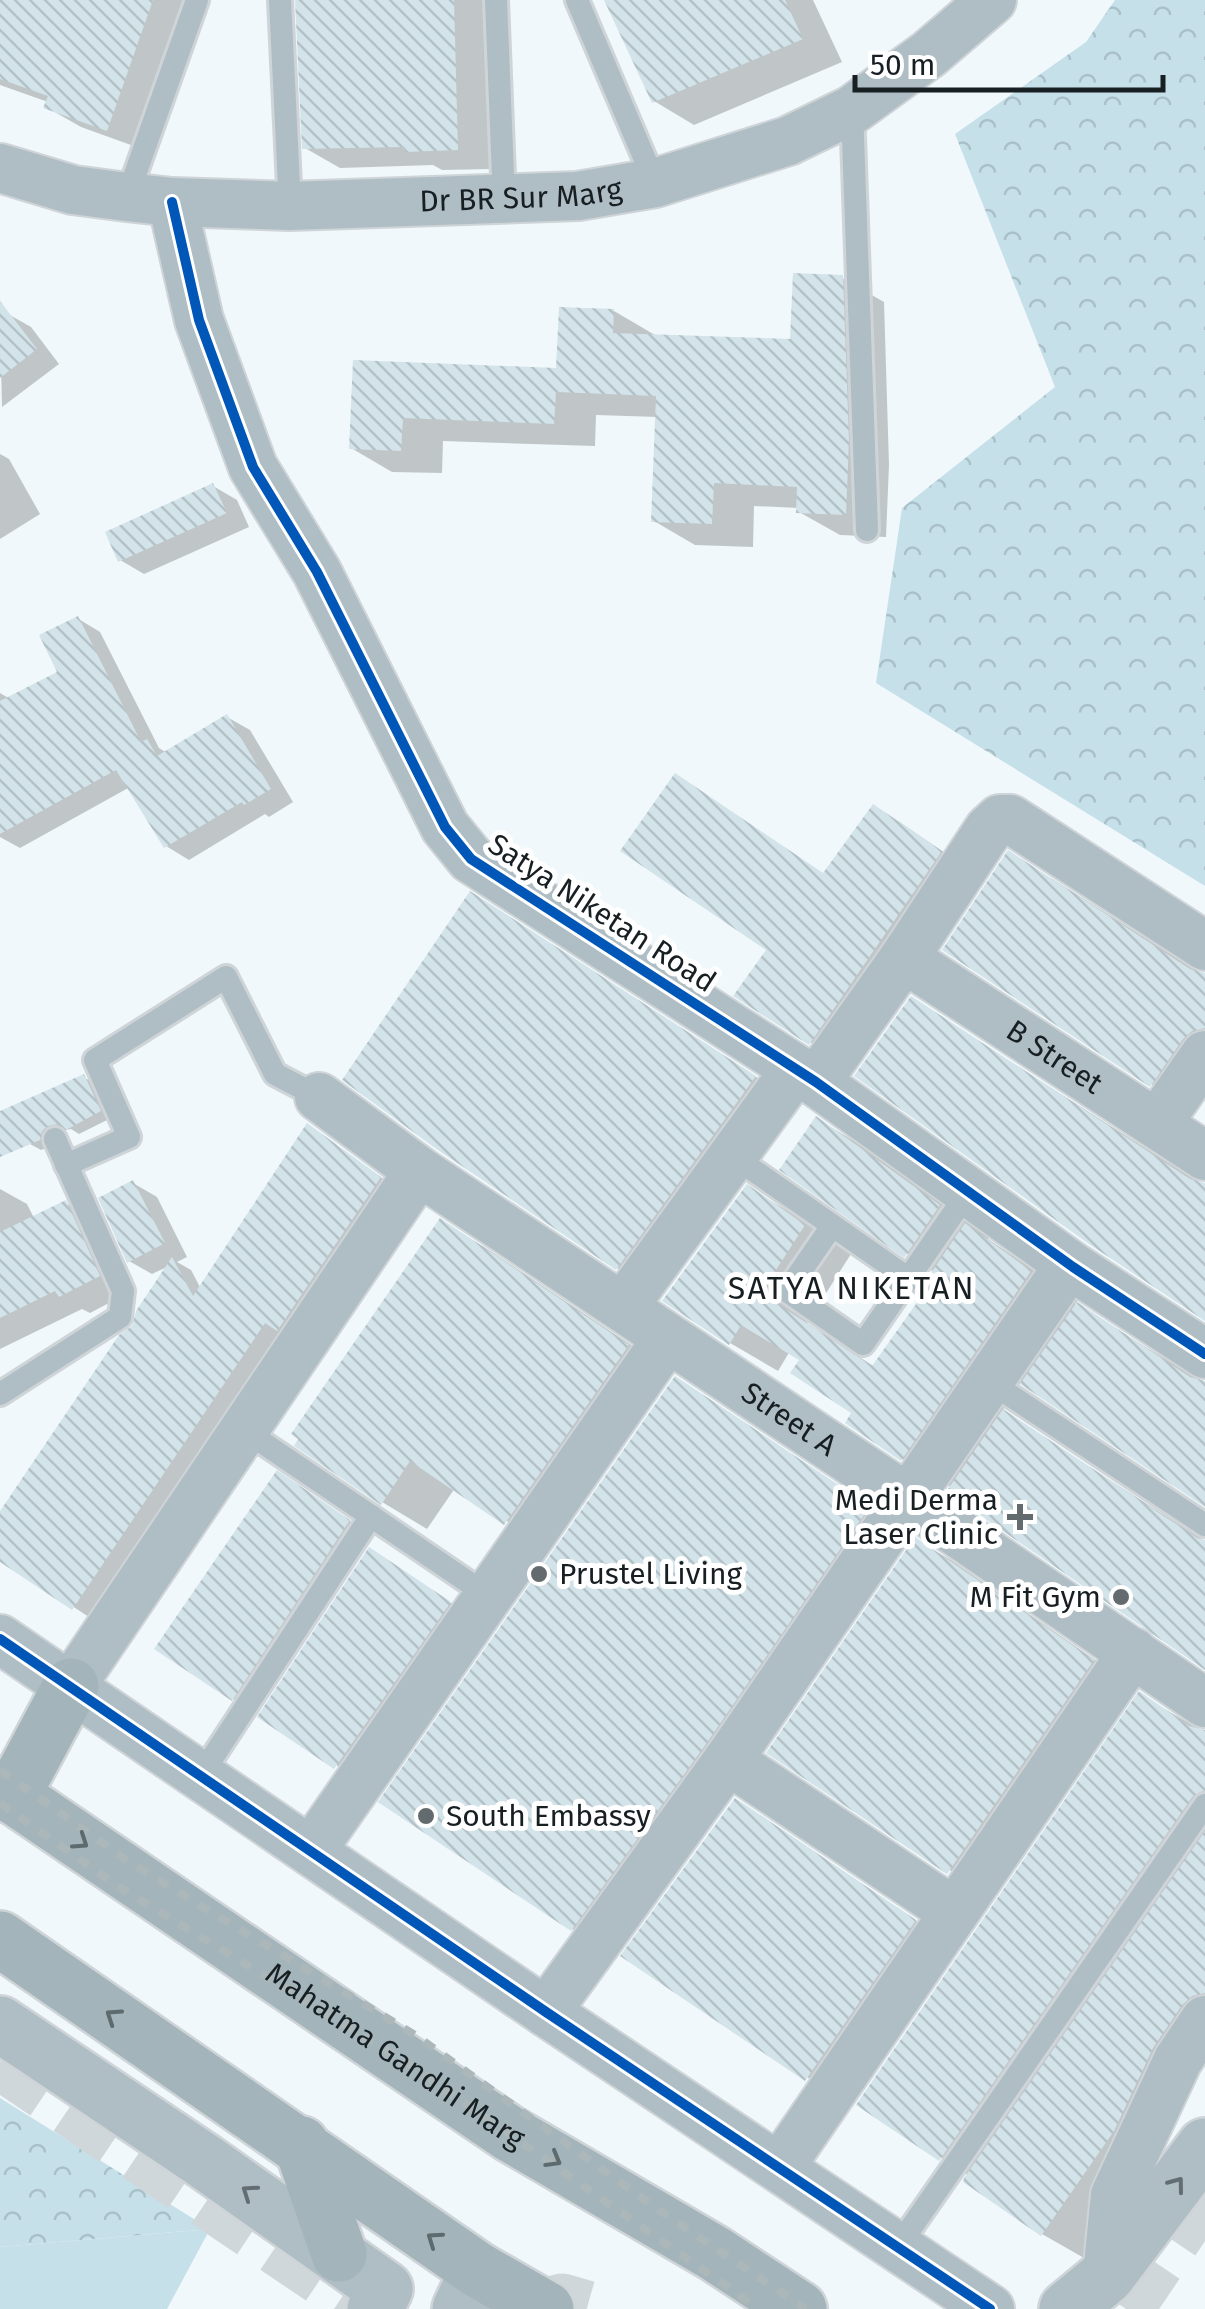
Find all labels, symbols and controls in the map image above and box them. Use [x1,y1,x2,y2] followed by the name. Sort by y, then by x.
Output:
[855,30,1162,92] scale bar
[870,47,935,83] text: 50 m
[419,171,625,219] street label: Dr BR Sur Marg
[482,826,722,1000] street label: Satya Niketan Road
[1000,1012,1109,1102] street label: B Street
[728,1269,976,1307] district label: SATYA NIKETAN
[735,1374,844,1464] street label: Street A
[835,1482,998,1552] place label: Medi Derma Laser Clinic
[1007,1504,1033,1530] marker: Medi Derma Laser Clinic
[559,1556,743,1592] place label: Prustel Living
[528,1563,550,1585] marker: Prustel Living
[969,1579,1101,1615] place label: M Fit Gym
[1110,1586,1132,1608] marker: M Fit Gym
[446,1798,651,1834] place label: South Embassy
[415,1805,437,1827] marker: South Embassy
[69,1830,88,1848] one-way arrow
[259,1955,531,2157] street label: Mahatma Gandhi Marg
[105,2010,124,2028] one-way arrow
[543,2148,561,2167] one-way arrow
[1165,2177,1182,2195] one-way arrow
[242,2186,260,2204] one-way arrow
[426,2233,445,2251] one-way arrow

